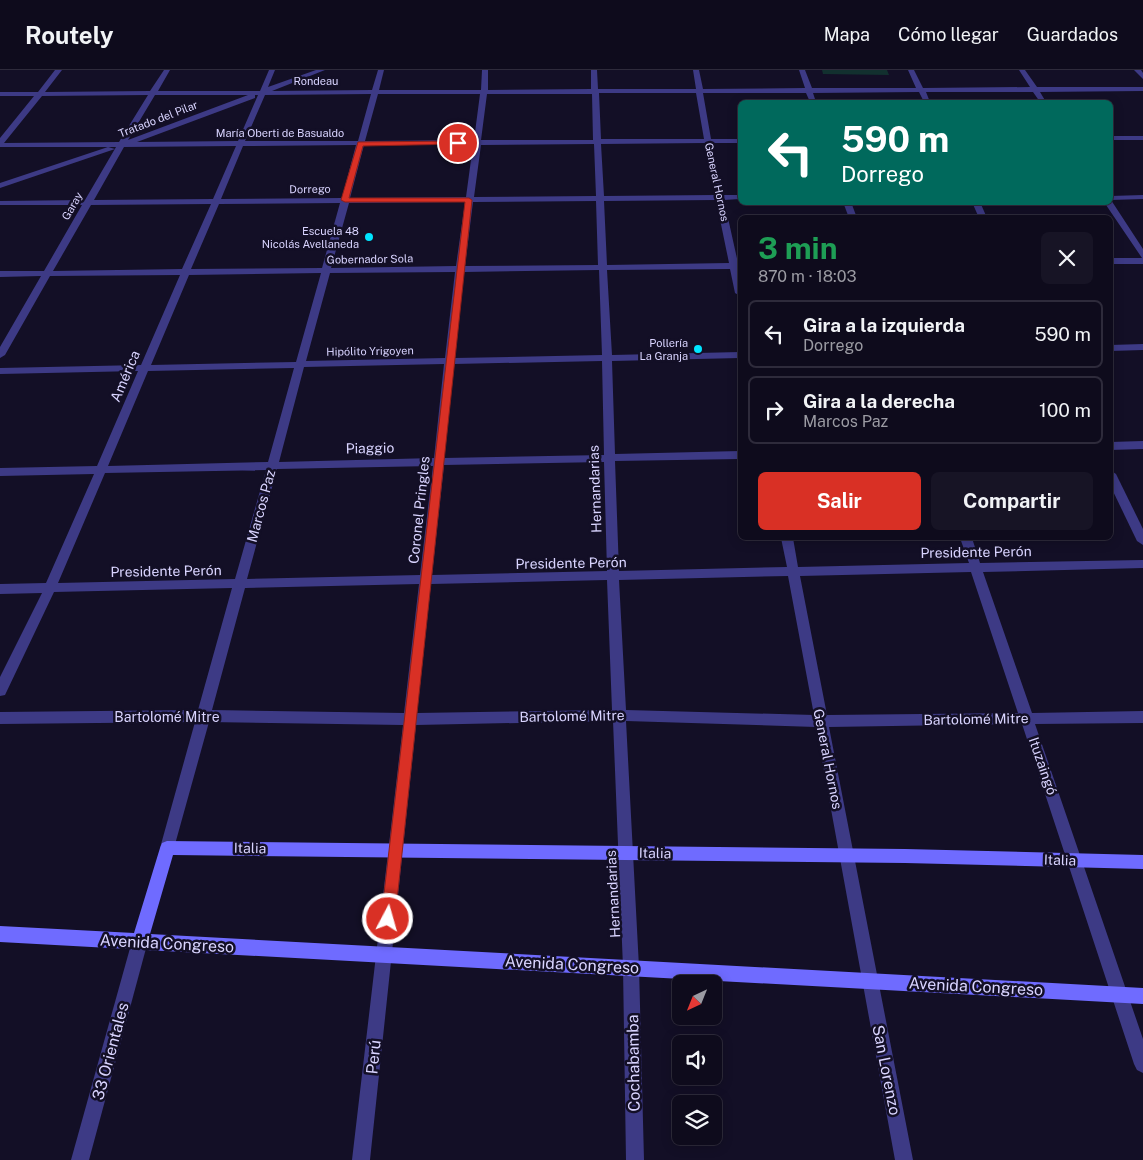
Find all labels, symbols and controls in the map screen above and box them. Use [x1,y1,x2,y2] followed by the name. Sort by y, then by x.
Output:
[25,21,114,49] text: Routely
[824,24,870,45] text: Mapa
[898,24,999,45] text: Cómo llegar
[1027,24,1118,45] text: Guardados
[293,75,339,87] street label: Rondeau
[117,98,199,140] street label: Tratado del Pilar
[841,119,949,160] text: 590 m
[758,120,823,185] icon: left
[437,122,479,164] pin
[216,127,344,139] street label: María Oberti de Basualdo
[444,129,472,157] icon: arrive
[703,142,731,223] street label: General Hornos
[841,161,924,187] text: Dorrego
[289,183,331,195] street label: Dorrego
[59,190,85,222] street label: Garay
[262,225,359,250] place label: Escuela 48 Nicolás Avellaneda
[758,230,837,266] text: 3 min
[363,231,375,243] marker: Escuela 48 Nicolás Avellaneda
[1041,232,1093,284] button: close
[327,252,413,266] street label: Gobernador Sola
[758,267,856,286] text: 870 m · 18:03
[803,314,965,336] text: Gira a la izquierda
[760,320,788,348] icon: left
[1034,323,1091,345] text: 590 m
[803,336,863,355] text: Dorrego
[640,337,688,362] place label: Pollería La Granja
[692,343,704,355] marker: Pollería La Granja
[326,344,414,358] street label: Hipólito Yrigoyen
[107,348,143,404] street label: América
[803,390,955,412] text: Gira a la derecha
[760,396,788,424] icon: right
[1039,399,1091,421] text: 100 m
[803,412,888,431] text: Marcos Paz
[345,440,395,456] street label: Piaggio
[585,445,605,533] street label: Hernandarias
[405,455,433,565] street label: Coronel Pringles
[244,468,278,544] street label: Marcos Paz
[758,472,921,530] button: Salir
[931,472,1093,530] button: Compartir
[920,543,1032,561] street label: Presidente Perón
[515,554,627,572] street label: Presidente Perón
[110,562,222,580] street label: Presidente Perón
[519,707,625,725] street label: Bartolomé Mitre
[810,707,846,811] street label: General Hornos
[114,709,220,725] street label: Bartolomé Mitre
[923,710,1029,728] street label: Bartolomé Mitre
[1026,735,1060,797] street label: Ituzaingó
[234,840,266,856] street label: Italia
[639,845,671,861] street label: Italia
[603,850,623,938] street label: Hernandarias
[1044,851,1076,869] street label: Italia
[361,892,413,944] position arrow
[99,930,235,957] street label: Avenida Congreso
[504,951,640,978] street label: Avenida Congreso
[908,973,1044,1000] street label: Avenida Congreso
[672,975,722,1025] north arrow
[672,975,722,1145] map controls
[88,1000,133,1102] street label: 33 Orientales
[623,1014,644,1112] street label: Cochabamba
[868,1023,905,1117] street label: San Lorenzo
[672,1035,722,1085] button: sound
[362,1039,385,1075] street label: Perú
[672,1095,722,1145] button: layers

